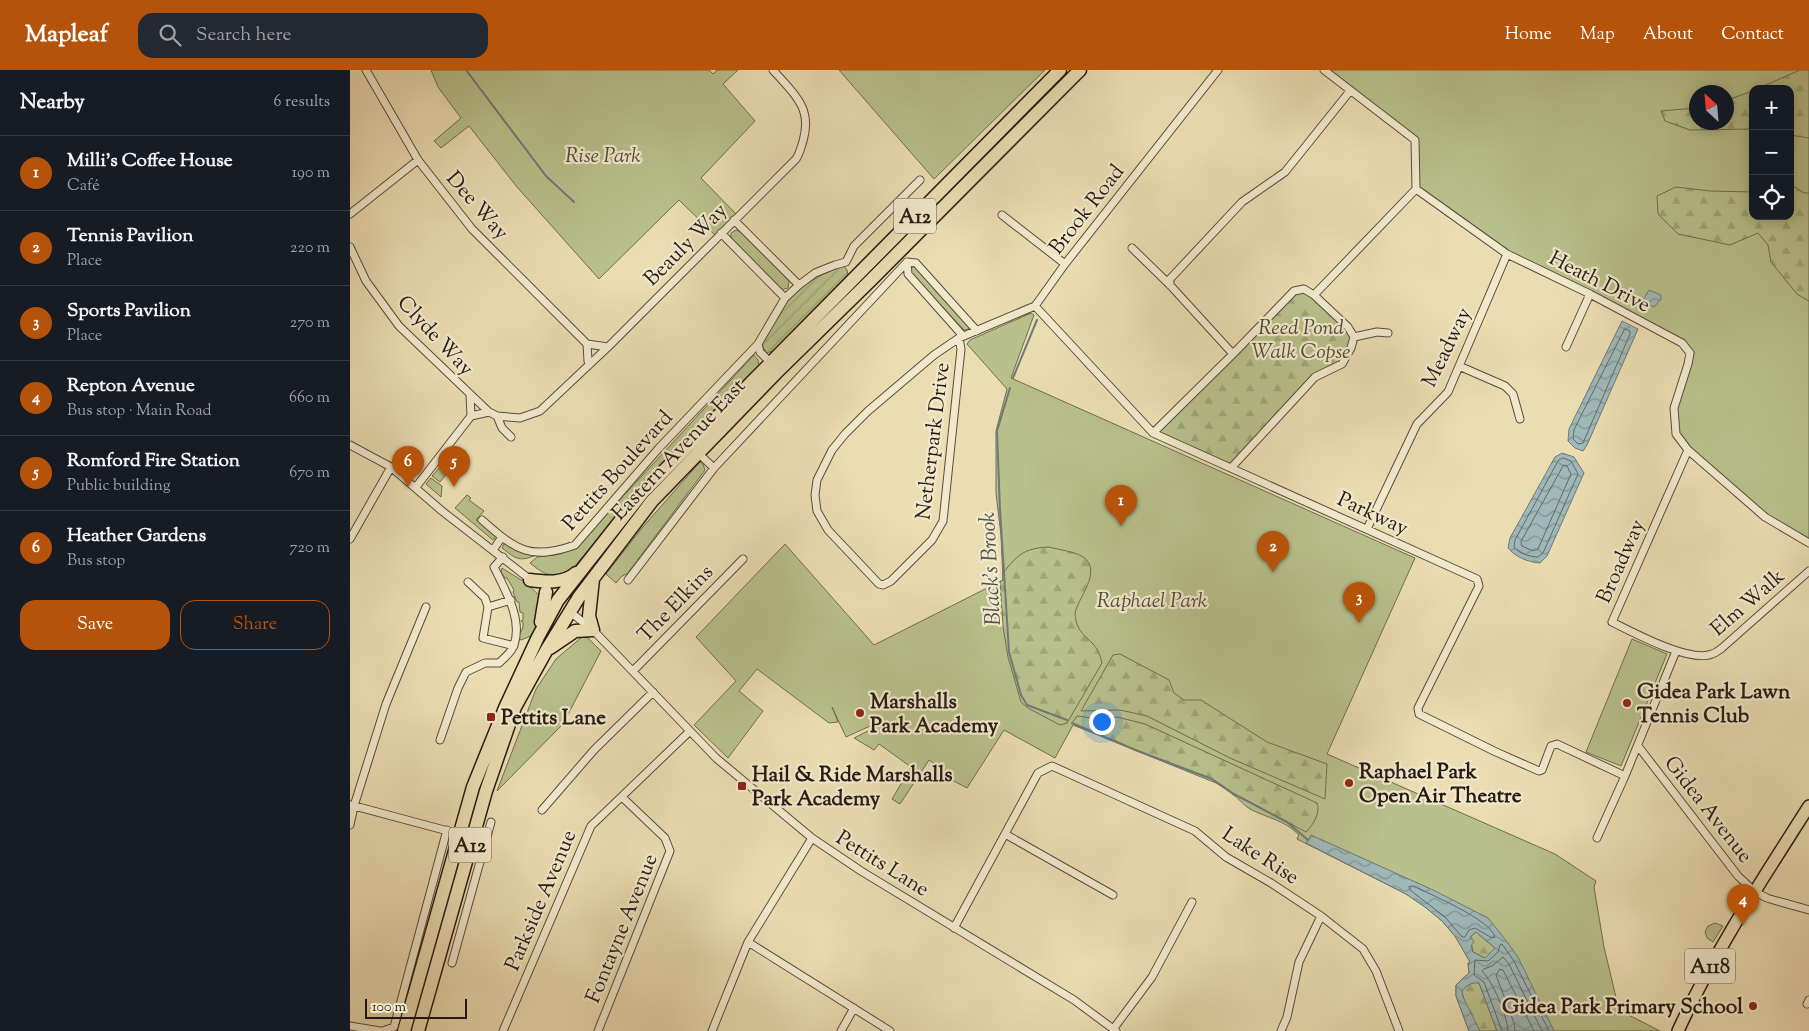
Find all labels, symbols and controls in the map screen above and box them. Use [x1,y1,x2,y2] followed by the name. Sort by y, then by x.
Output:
[138,13,488,58] search box
[25,18,108,52] text: Mapleaf
[156,21,184,49] icon: search
[196,22,291,49] text: Search here
[1505,22,1552,48] text: Home
[1580,22,1615,48] text: Map
[1643,22,1693,48] text: About
[1721,22,1784,48] text: Contact
[1689,85,1734,130] north arrow
[1749,85,1794,220] map controls
[1749,85,1794,130] button: +
[20,88,85,118] text: Nearby
[274,91,330,114] text: 6 results
[1749,130,1794,175] button: −
[565,142,641,172] park label: Rise Park
[67,148,233,175] text: Milli's Coffee House
[1043,159,1132,262] street label: Brook Road
[33,162,39,185] text: 1
[292,162,330,185] text: 190 m
[438,165,515,248] street label: Dee Way
[67,175,100,198] text: Café
[1749,175,1794,220] button: locate
[638,197,735,294] street label: Beauly Way
[894,198,936,234] road number: A12
[67,223,193,250] text: Tennis Pavilion
[32,237,40,260] text: 2
[290,237,330,260] text: 220 m
[1543,244,1655,321] street label: Heath Drive
[67,250,102,273] text: Place
[389,289,480,384] street label: Clyde Way
[67,298,191,325] text: Sports Pavilion
[1416,302,1480,393] street label: Meadway
[33,312,39,335] text: 3
[290,312,330,335] text: 270 m
[1252,314,1350,368] park label: Reed Pond Walk Copse
[67,325,102,348] text: Place
[909,361,959,522] street label: Netherpark Drive
[67,373,195,400] text: Repton Avenue
[605,373,753,528] street label: Eastern Avenue East
[32,387,40,410] text: 4
[289,387,330,410] text: 660 m
[67,400,212,423] text: Bus stop · Main Road
[556,404,681,538] street label: Pettits Boulevard
[392,446,424,487] pin: 6
[438,446,470,487] pin: 5
[67,448,240,475] text: Romford Fire Station
[33,462,39,485] text: 5
[289,462,330,485] text: 670 m
[67,475,171,498] text: Public building
[1105,485,1137,526] pin: 1
[1332,485,1413,545] street label: Parkway
[973,511,1011,626] water label: Black's Brook
[1590,514,1654,609] street label: Broadway
[67,523,206,550] text: Heather Gardens
[1257,531,1289,572] pin: 2
[32,537,40,560] text: 6
[290,537,330,560] text: 720 m
[67,550,125,573] text: Bus stop
[632,559,721,650] street label: The Elkins
[1705,562,1792,644] street label: Elm Walk
[1343,582,1375,623] pin: 3
[1097,587,1208,617] park label: Raphael Park
[20,600,170,650] button: Save
[180,600,330,650] button: Share
[1637,678,1791,732] place label: Gidea Park Lawn Tennis Club
[870,688,999,742] place label: Marshalls Park Academy
[1621,697,1633,709] marker: Gidea Park Lawn Tennis Club
[501,704,606,734] place label: Pettits Lane
[854,707,866,719] marker: Marshalls Park Academy
[1089,709,1115,735] your location
[485,711,497,723] marker: Pettits Lane
[1656,750,1759,870] street label: Gidea Avenue
[1359,758,1522,812] place label: Raphael Park Open Air Theatre
[752,761,953,815] place label: Hail & Ride Marshalls Park Academy
[1343,777,1355,789] marker: Raphael Park Open Air Theatre
[736,780,748,792] marker: Hail & Ride Marshalls Park Academy
[1215,820,1304,893] street label: Lake Rise
[829,824,934,905] street label: Pettits Lane
[499,826,585,976] street label: Parkside Avenue
[449,828,491,862] road number: A12
[579,850,666,1008] street label: Fontayne Avenue
[1727,884,1759,925] pin: 4
[1685,948,1735,984] road number: A118
[1502,993,1743,1023] place label: Gidea Park Primary School
[365,996,468,1019] scale bar
[372,998,406,1018] text: 100 m
[1747,1000,1759,1012] marker: Gidea Park Primary School

